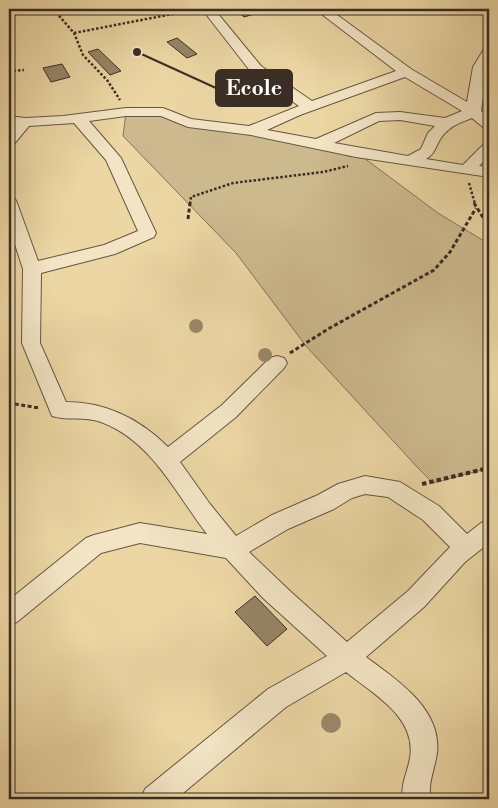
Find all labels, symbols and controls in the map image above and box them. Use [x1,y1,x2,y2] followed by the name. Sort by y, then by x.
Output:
[216,70,292,106] callout: Ecole
[226,76,282,102] text: Ecole

